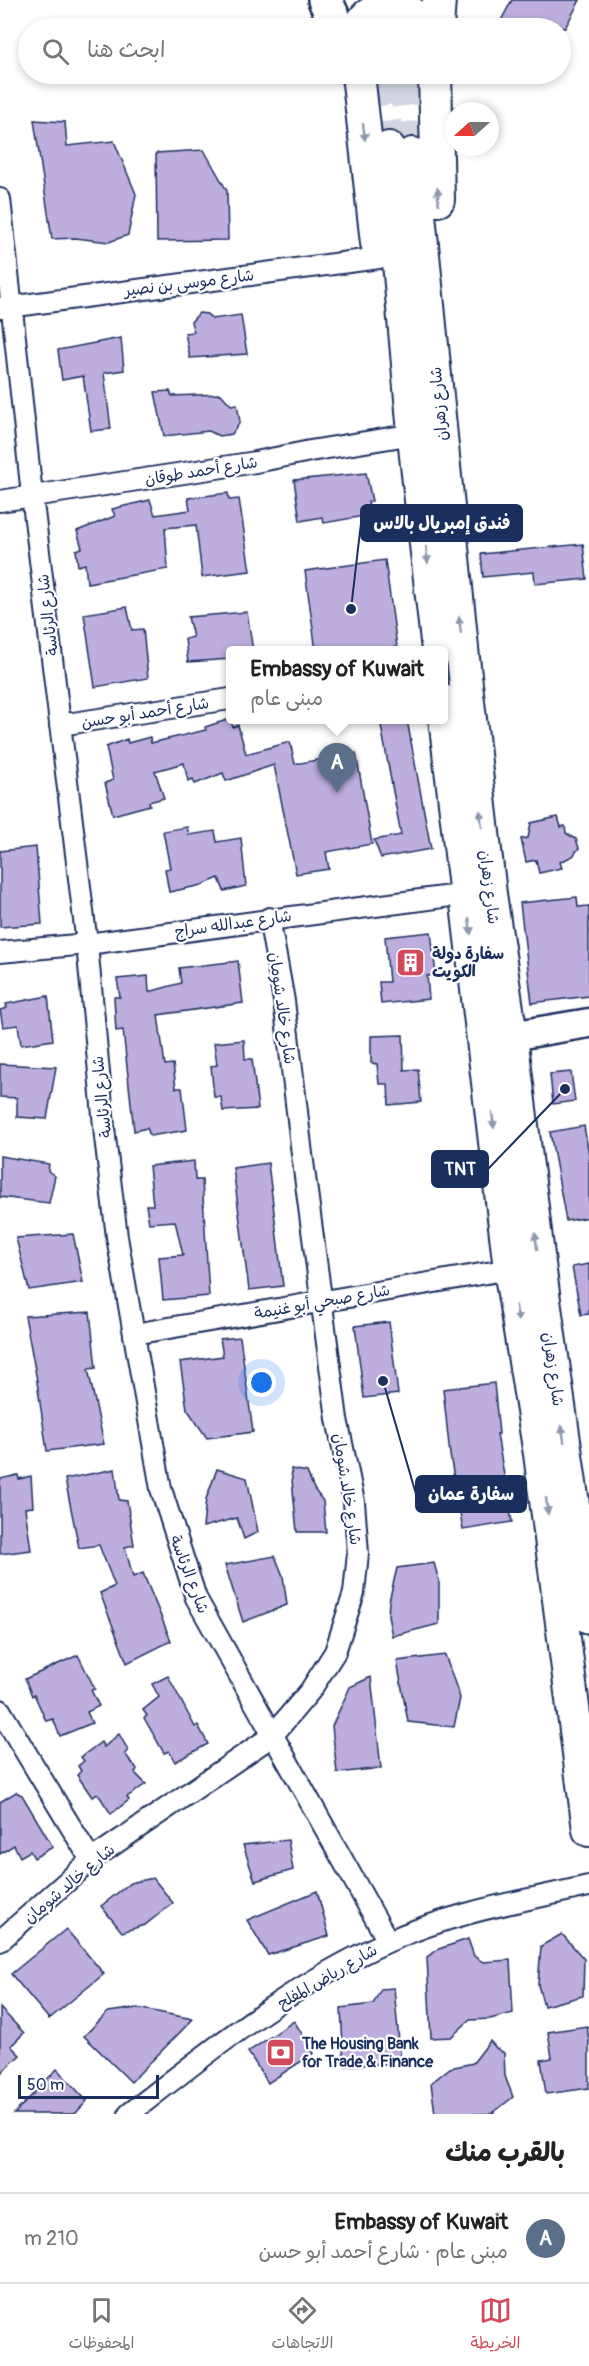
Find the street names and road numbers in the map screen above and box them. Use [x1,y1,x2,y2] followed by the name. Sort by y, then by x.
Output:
[121,265,255,302] street label: شارع موسى بن نصير
[426,366,453,442] street label: شارع زهران
[143,452,259,491] street label: شارع أحمد طوقان
[33,573,64,657] street label: شارع الرئاسة
[80,693,211,734] street label: شارع أحمد أبو حسن
[474,849,503,925] street label: شارع زهران
[173,906,293,943] street label: شارع عبدالله سراج
[263,951,300,1066] street label: شارع خالد شومان
[88,1055,117,1139] street label: شارع الرئاسة
[253,1280,392,1328] street label: شارع صبحي أبو غنيمة
[537,1331,568,1408] street label: شارع زهران
[327,1432,366,1547] street label: شارع خالد شومان
[164,1532,213,1617] street label: شارع الرئاسة
[20,1840,120,1928] street label: شارع خالد شومان
[274,1940,382,2014] street label: شارع رياض المفلح

